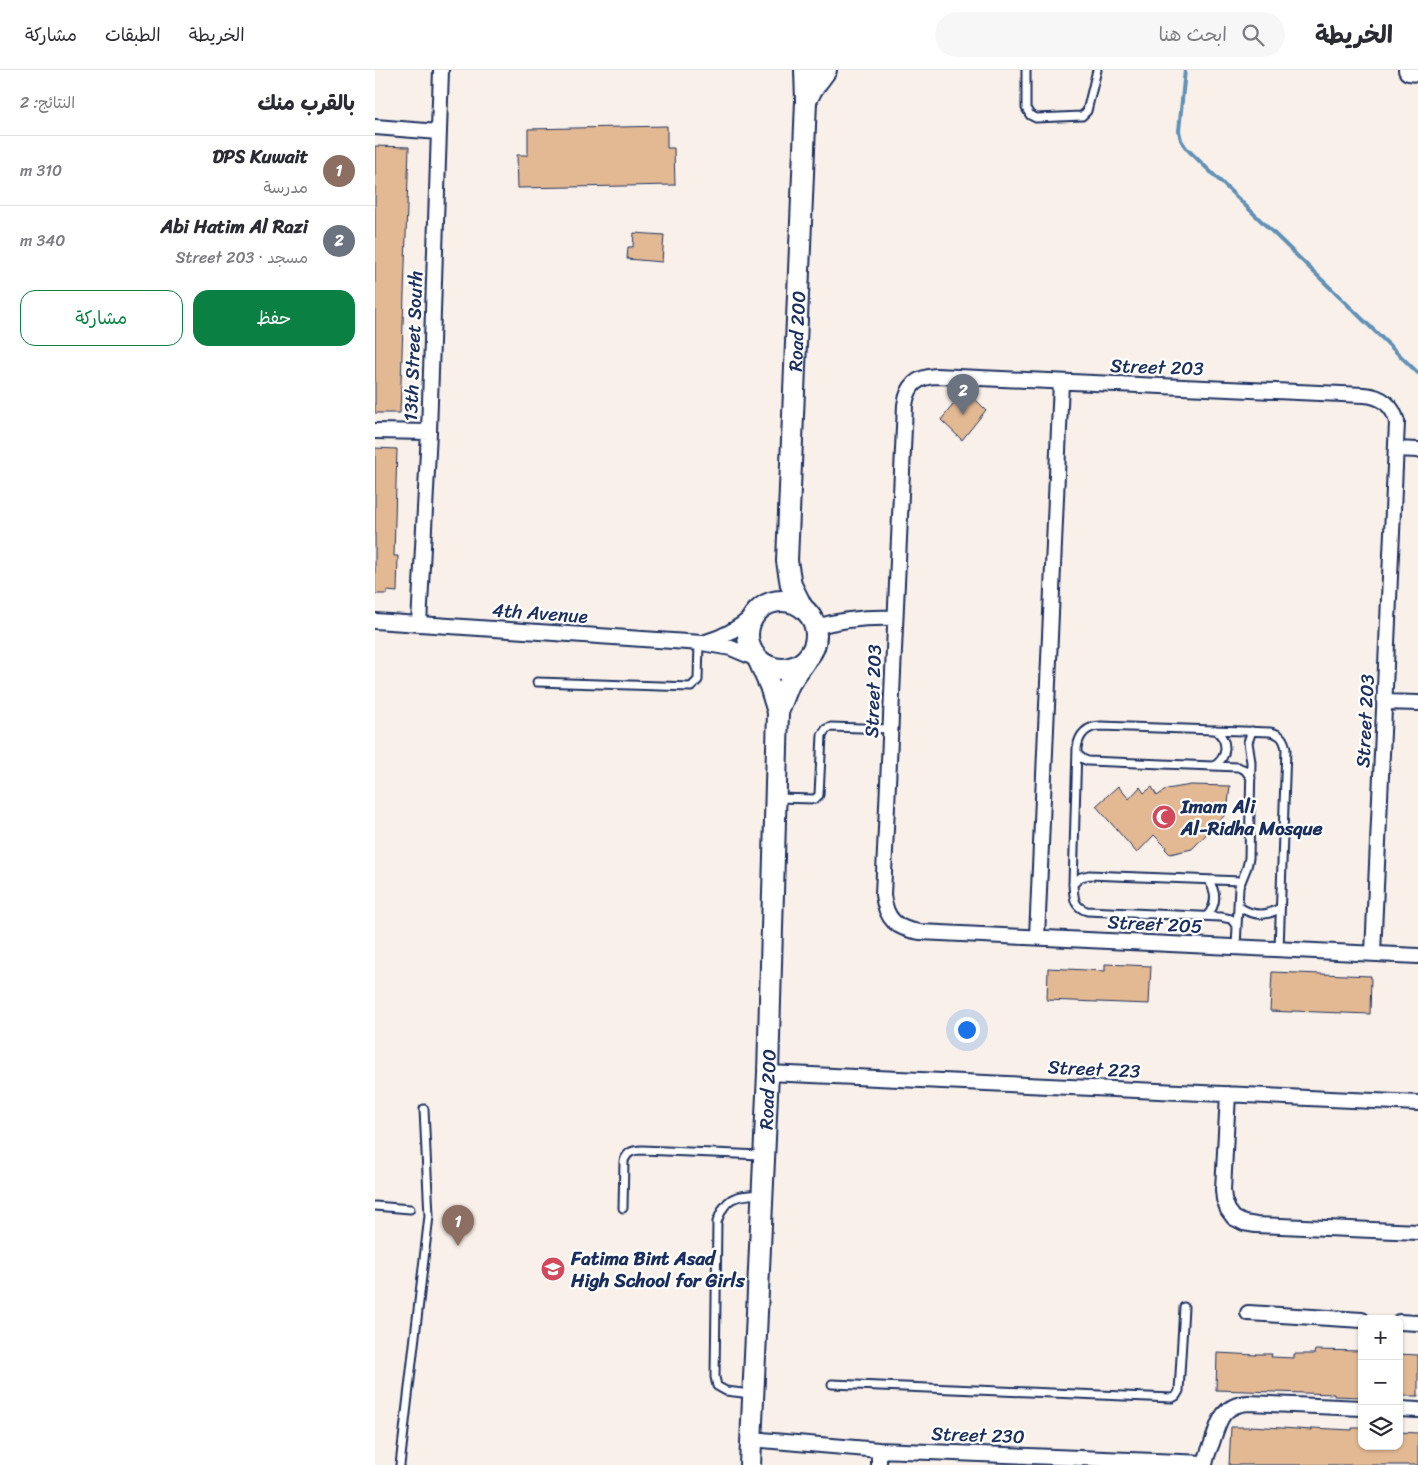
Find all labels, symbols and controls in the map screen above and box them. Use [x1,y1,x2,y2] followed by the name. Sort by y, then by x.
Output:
[935,12,1285,57] search box
[1315,14,1393,56] text: الخريطة
[1158,18,1227,51] text: ابحث هنا
[25,19,77,51] text: مشاركة
[105,19,161,51] text: الطبقات
[189,19,245,51] text: الخريطة
[1239,21,1267,49] icon: search
[257,84,355,122] text: بالقرب منك
[20,88,75,117] text: النتائج: 2
[212,140,308,173] text: DPS Kuwait
[20,156,62,185] text: 310 m
[336,156,342,185] text: 1
[263,173,308,202] text: مدرسة
[161,210,308,243] text: Abi Hatim Al Razi
[20,226,65,255] text: 340 m
[334,226,344,255] text: 2
[176,243,308,272] text: مسجد · Street 203
[394,270,432,422] street label: 13th Street South
[20,290,183,346] button: مشاركة
[193,290,355,346] button: حفظ
[778,290,815,372] street label: Road 200
[1110,349,1205,385] street label: Street 203
[947,374,979,415] pin: 2
[491,593,589,633] street label: 4th Avenue
[855,643,891,738] street label: Street 203
[1346,673,1384,769] street label: Street 203
[1180,790,1323,845] place label: Imam Ali Al-Ridha Mosque
[1151,804,1177,830] mosque icon: Imam Ali Al-Ridha Mosque
[1107,905,1204,943] street label: Street 205
[954,1017,980,1043] your location
[749,1049,785,1130] street label: Road 200
[1047,1050,1142,1088] street label: Street 223
[442,1205,474,1246] pin: 1
[570,1242,746,1297] place label: Fatima Bint Asad High School for Girls
[540,1256,566,1282] school or university icon: Fatima Bint Asad High School for Girls
[1358,1315,1403,1450] map controls
[1358,1315,1403,1360] button: +
[1358,1360,1403,1405] button: −
[1358,1405,1403,1450] button: layers
[931,1417,1025,1453] street label: Street 230

